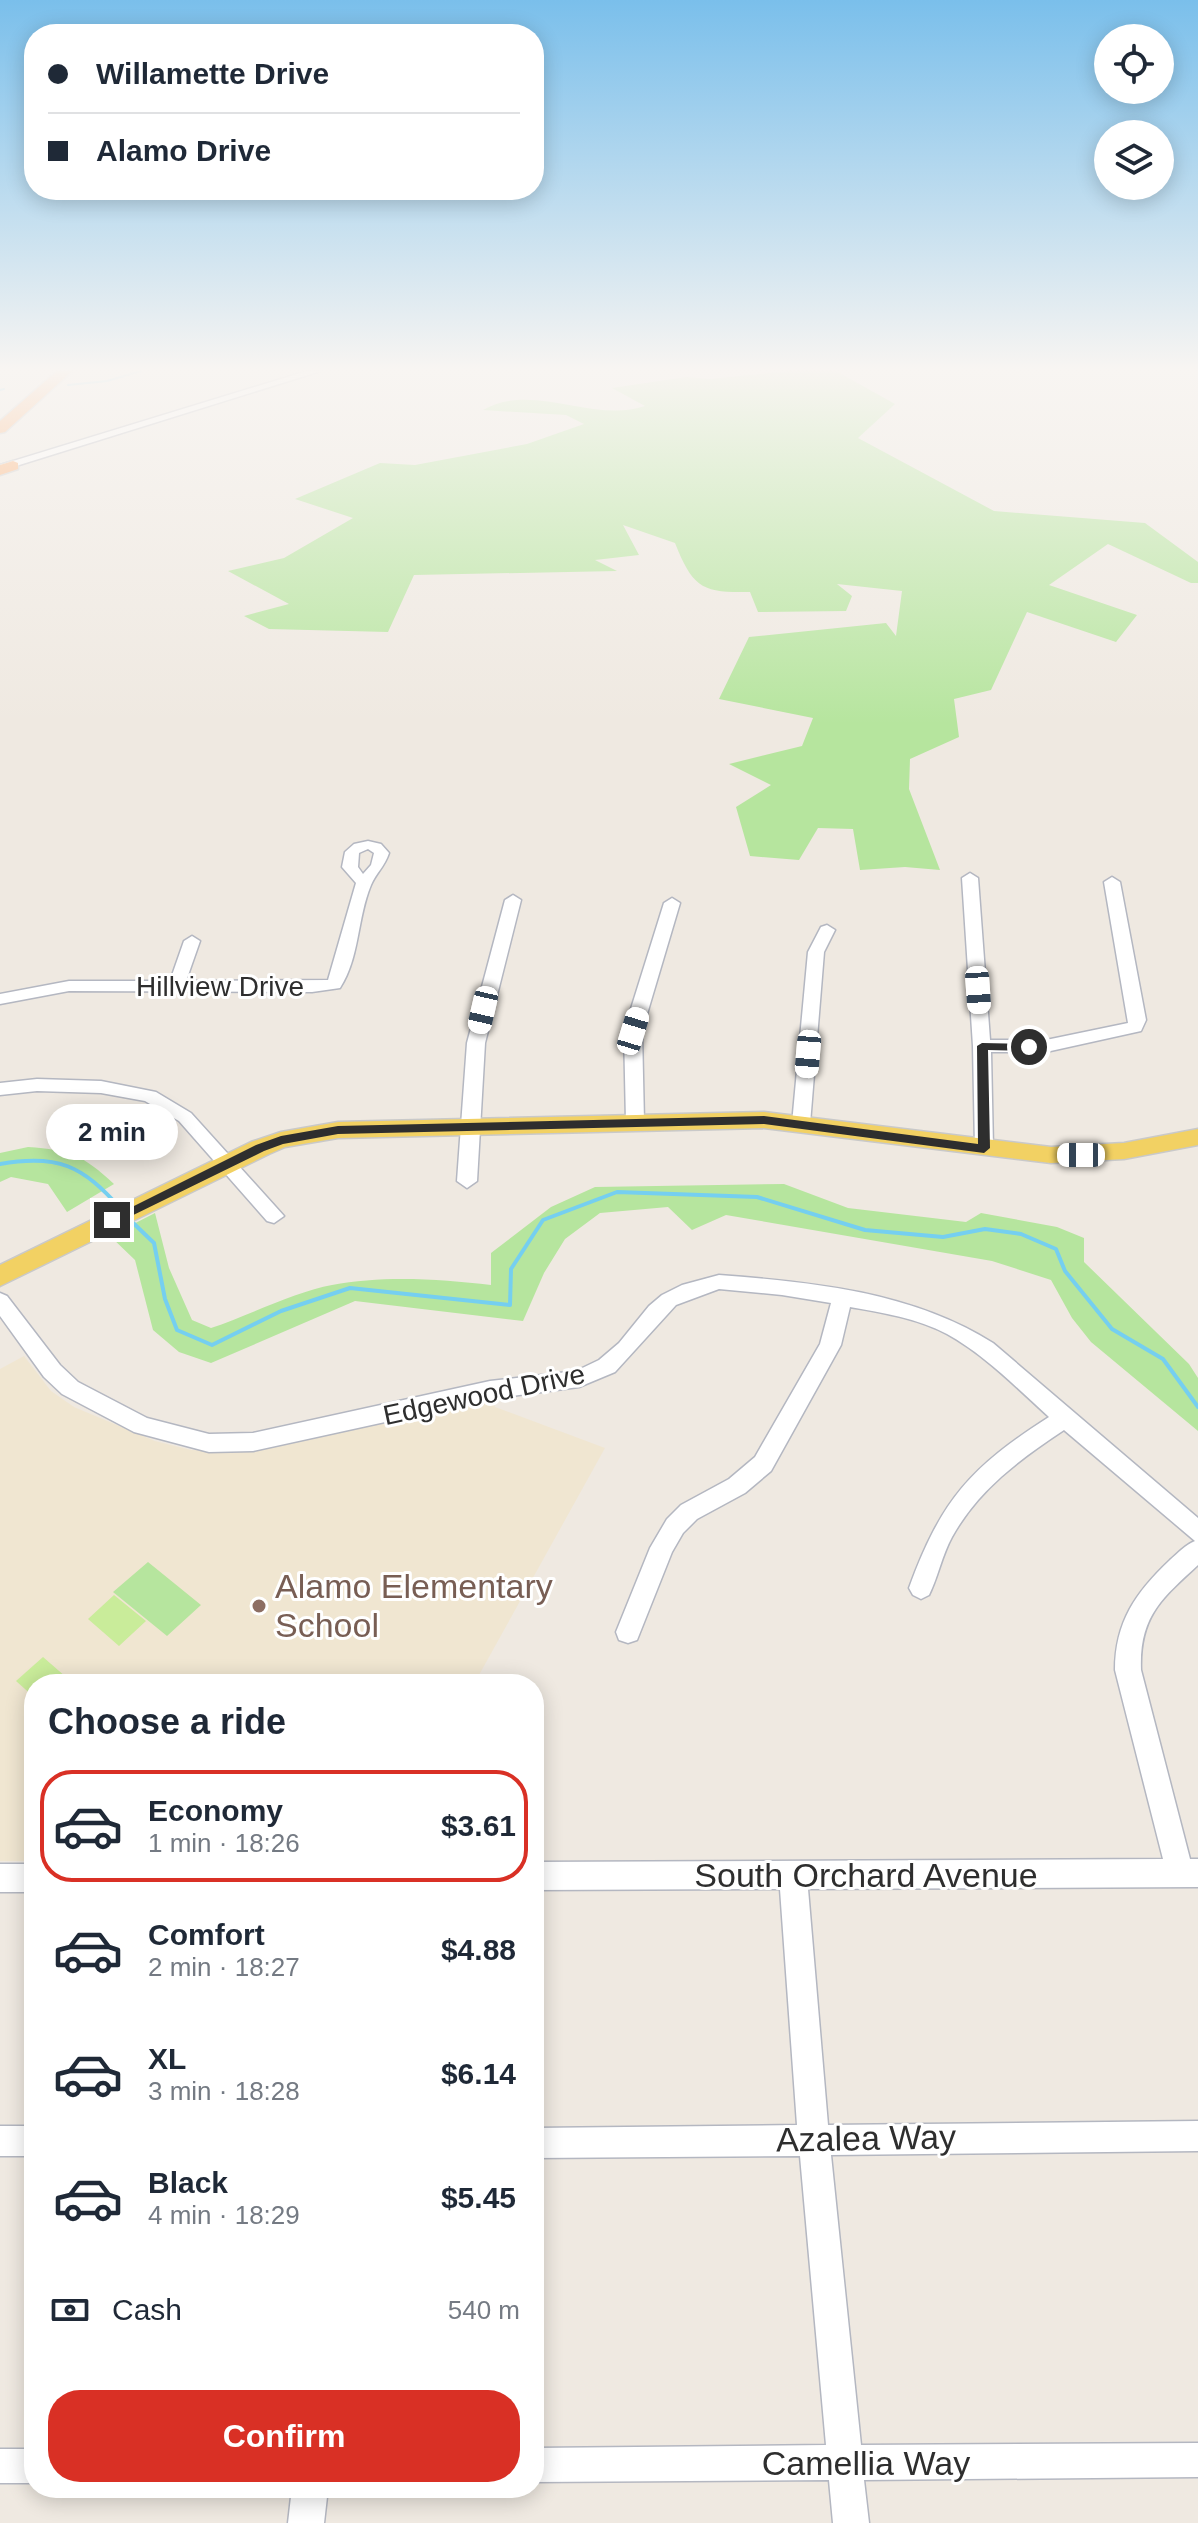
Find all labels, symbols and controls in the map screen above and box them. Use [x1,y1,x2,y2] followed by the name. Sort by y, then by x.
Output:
[1094,24,1174,200] map controls
[1094,24,1174,104] button: locate
[96,57,329,90] text: Willamette Drive
[1094,120,1174,200] button: layers
[96,134,271,167] text: Alamo Drive
[964,965,992,1015] car
[136,971,304,1002] street label: Hillview Drive
[466,984,500,1036] car
[615,1005,651,1057] car
[794,1029,822,1079] car
[1011,1029,1047,1065] route start
[46,1104,178,1160] callout: 2 min
[78,1117,146,1147] text: 2 min
[1057,1143,1105,1167] car
[94,1202,130,1238] route end
[380,1358,588,1431] street label: Edgewood Drive
[275,1567,553,1644] place label: Alamo Elementary School
[250,1597,268,1615] marker: Alamo Elementary School
[48,1701,286,1742] text: Choose a ride
[52,1790,124,1862] icon: car
[148,1794,283,1827] text: Economy
[441,1809,516,1842] text: $3.61
[148,1828,300,1858] text: 1 min · 18:26
[694,1856,1038,1894] street label: South Orchard Avenue
[52,1914,124,1986] icon: car
[148,1918,265,1951] text: Comfort
[441,1933,516,1966] text: $4.88
[148,1952,300,1982] text: 2 min · 18:27
[52,2038,124,2110] icon: car
[148,2042,186,2075] text: XL
[441,2057,516,2090] text: $6.14
[148,2076,300,2106] text: 3 min · 18:28
[776,2117,956,2159] street label: Azalea Way
[52,2162,124,2234] icon: car
[148,2166,228,2199] text: Black
[441,2181,516,2214] text: $5.45
[148,2200,300,2230] text: 4 min · 18:29
[48,2288,92,2332] icon: cash
[112,2293,182,2326] text: Cash
[448,2295,520,2325] text: 540 m
[48,2390,520,2482] button: Confirm
[762,2444,970,2482] street label: Camellia Way

